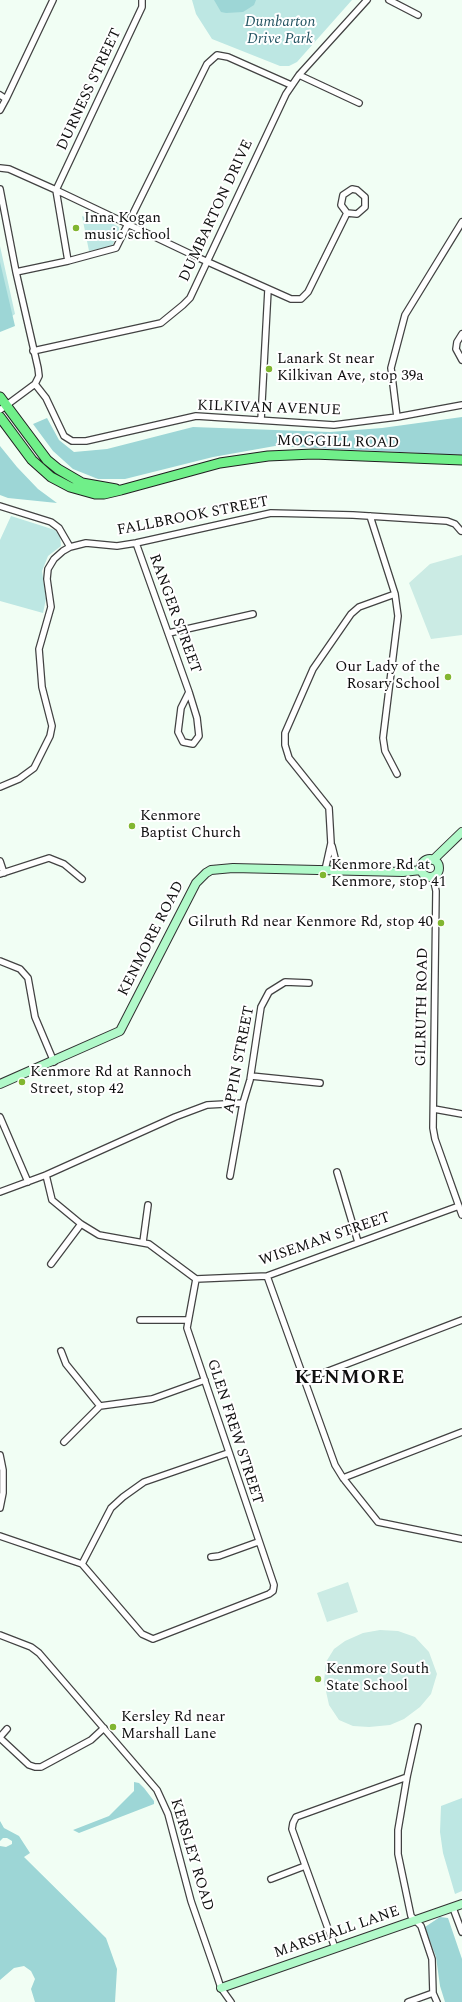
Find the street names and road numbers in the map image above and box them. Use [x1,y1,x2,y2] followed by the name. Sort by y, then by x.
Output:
[54,26,126,154] street label: DURNESS STREET
[176,137,258,285] street label: DUMBARTON DRIVE
[197,397,341,421] street label: KILKIVAN AVENUE
[277,433,399,453] street label: MOGGILL ROAD
[116,493,270,541] street label: FALLBROOK STREET
[144,552,204,676] street label: RANGER STREET
[115,878,189,1000] street label: KENMORE ROAD
[413,947,433,1067] street label: GILRUTH ROAD
[221,1004,259,1116] street label: APPIN STREET
[257,1209,393,1271] street label: WISEMAN STREET
[202,1357,266,1507] street label: GLEN FREW STREET
[165,1797,217,1913] street label: KERSLEY ROAD
[272,1903,402,1963] street label: MARSHALL LANE

